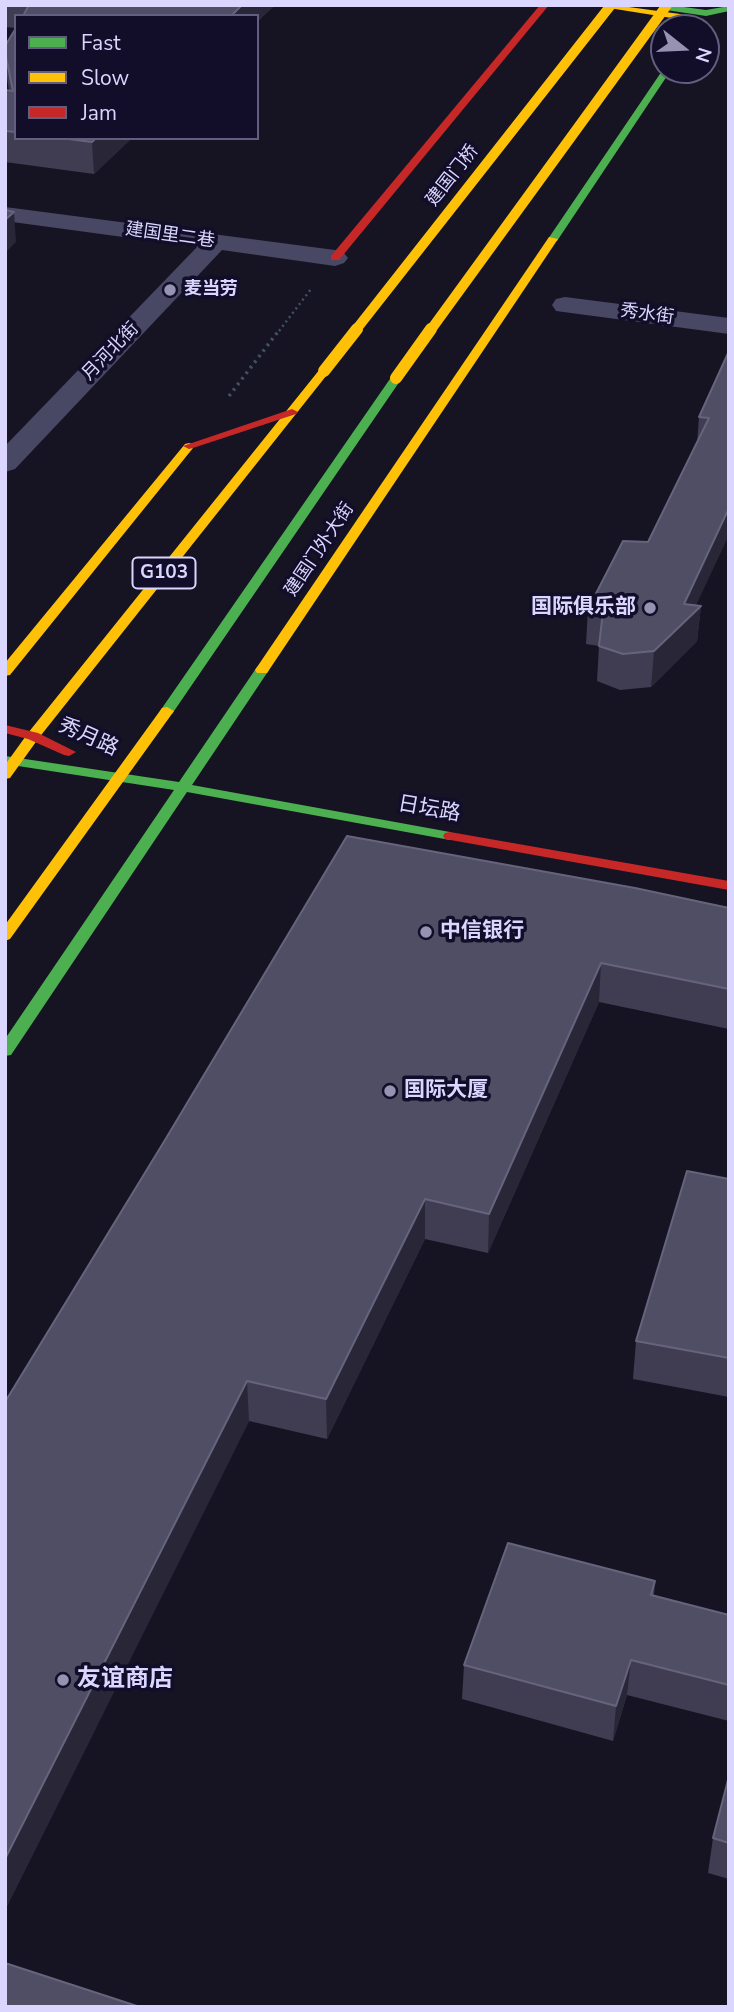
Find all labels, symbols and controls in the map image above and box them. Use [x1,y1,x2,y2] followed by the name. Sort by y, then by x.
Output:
[14,14,259,140] legend
[650,14,720,84] north arrow
[81,29,121,57] text: Fast
[689,44,718,66] text: N
[81,64,129,92] text: Slow
[81,99,117,127] text: Jam
[422,141,484,211] street label: 建国门桥
[124,219,216,253] street label: 建国里二巷
[184,279,238,301] place label: 麦当劳
[162,282,178,298] marker: 麦当劳
[619,301,675,329] street label: 秀水街
[78,319,144,385] street label: 月河北街
[281,499,359,601] street label: 建国门外大街
[132,558,196,588] road number: G103
[531,595,636,621] place label: 国际俱乐部
[642,600,658,616] marker: 国际俱乐部
[54,714,122,762] street label: 秀月路
[396,792,462,828] street label: 日坛路
[440,919,524,945] place label: 中信银行
[418,924,434,940] marker: 中信银行
[404,1078,488,1104] place label: 国际大厦
[382,1083,398,1099] marker: 国际大厦
[77,1666,173,1694] place label: 友谊商店
[55,1672,71,1688] marker: 友谊商店

